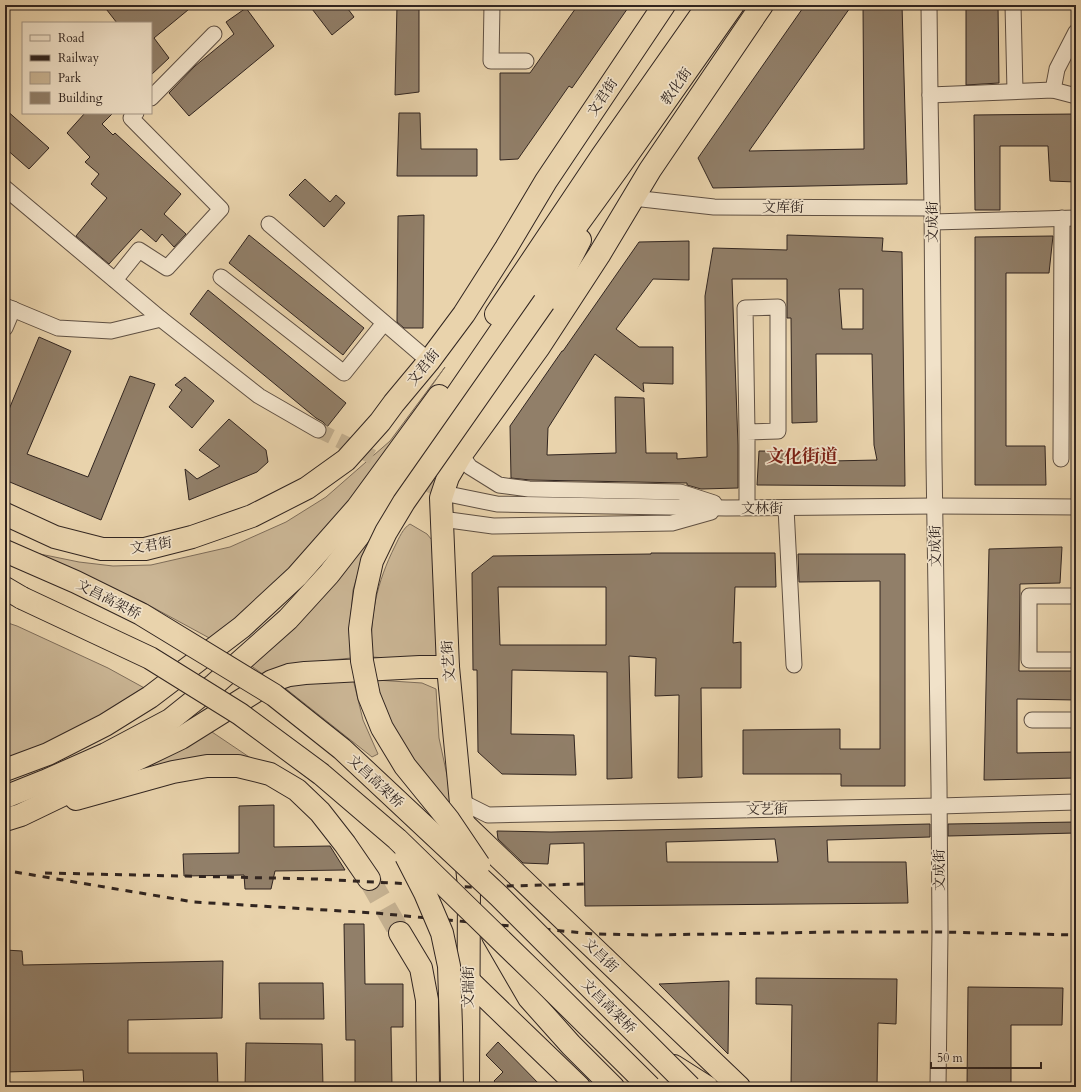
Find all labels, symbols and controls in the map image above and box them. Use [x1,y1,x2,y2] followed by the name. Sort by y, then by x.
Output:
[22,22,152,114] legend
[58,30,85,46] text: Road
[58,50,100,66] text: Railway
[657,64,696,109] street label: 教化街
[58,70,82,86] text: Park
[583,75,622,120] street label: 文君街
[58,90,103,106] text: Building
[762,198,804,217] street label: 文库街
[923,201,942,243] street label: 文成街
[403,345,444,390] street label: 文君街
[766,444,838,469] district label: 文化街道
[741,499,783,518] street label: 文林街
[926,525,945,567] street label: 文成街
[129,533,173,558] street label: 文君街
[73,575,144,624] street label: 文昌高架桥
[438,639,459,683] street label: 文艺街
[344,751,408,812] street label: 文昌高架桥
[746,800,788,819] street label: 文艺街
[930,849,949,891] street label: 文成街
[579,934,622,977] street label: 文昌街
[459,966,478,1008] street label: 文瑞街
[577,975,640,1038] street label: 文昌高架桥
[931,1044,1041,1070] scale bar
[937,1050,964,1066] text: 50 m

